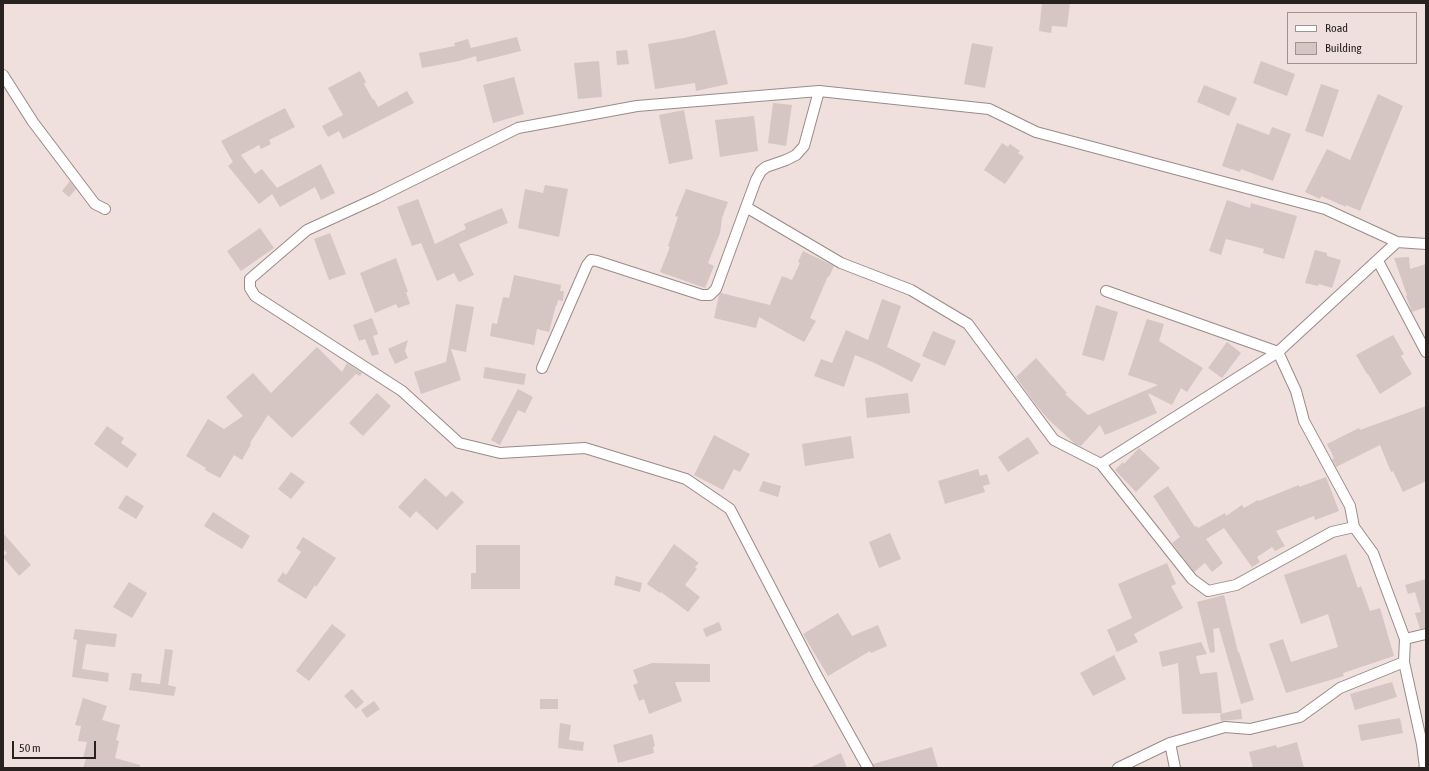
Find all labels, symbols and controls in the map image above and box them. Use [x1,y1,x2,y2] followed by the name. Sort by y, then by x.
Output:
[1287,12,1417,64] legend
[1325,21,1348,35] text: Road
[1325,41,1362,55] text: Building
[14,733,98,759] scale bar
[19,741,41,755] text: 50 m

